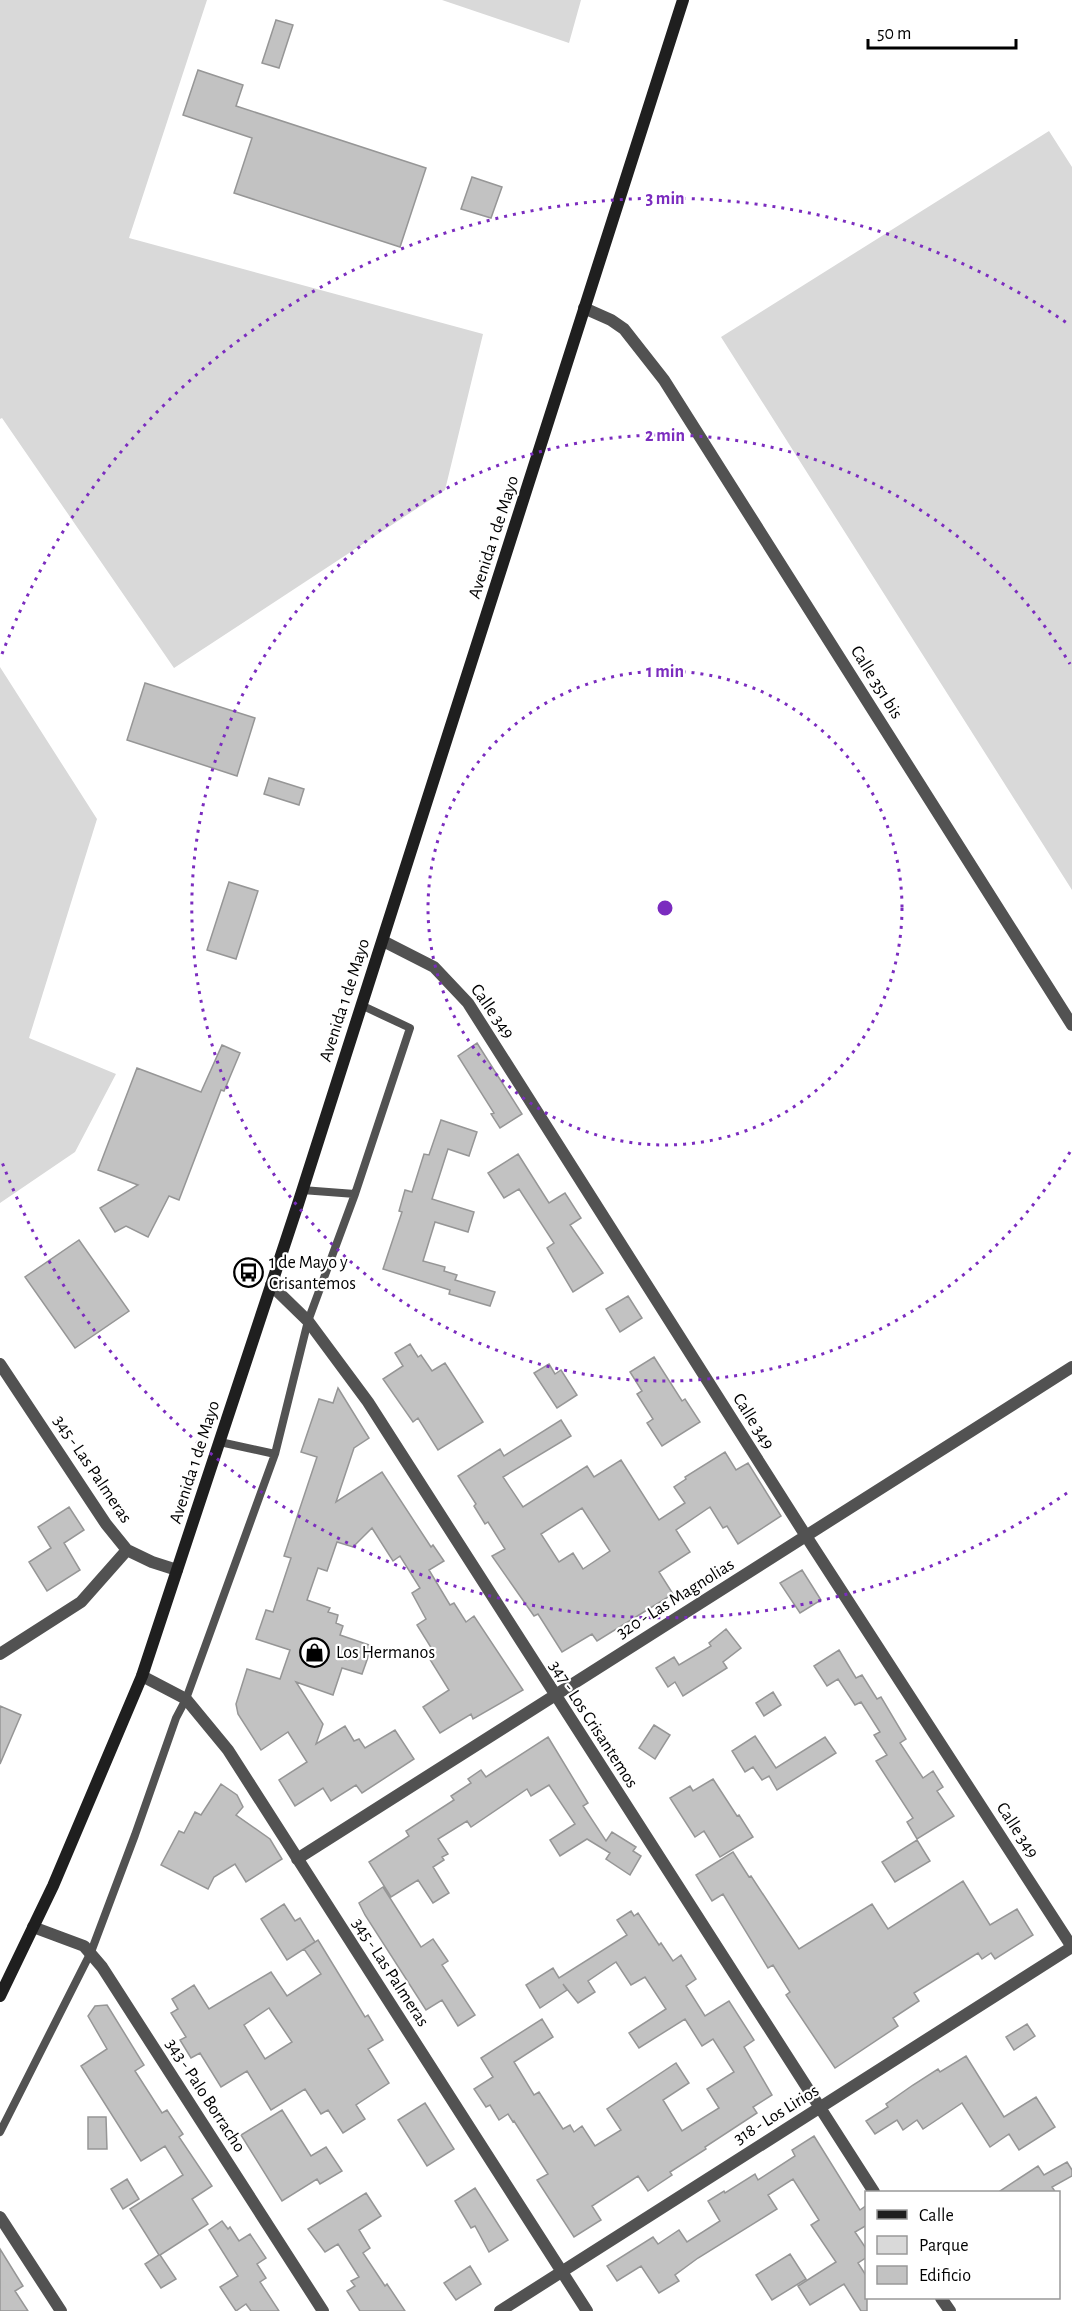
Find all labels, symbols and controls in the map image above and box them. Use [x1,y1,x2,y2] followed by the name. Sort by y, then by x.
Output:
[868,12,1016,50] scale bar
[877,25,911,43] text: 50 m
[645,190,685,208] text: 3 min
[645,427,685,445] text: 2 min
[466,473,522,601] street label: Avenida 1 de Mayo
[847,643,906,722] street label: Calle 351 bis
[646,663,684,681] text: 1 min
[655,898,675,918] centre of rings
[317,936,373,1064] street label: Avenida 1 de Mayo
[467,981,517,1042] street label: Calle 349
[269,1254,356,1293] place label: 1 de Mayo y Crisantemos
[232,1256,264,1288] bus stop icon: 1 de Mayo y Crisantemos
[729,1390,777,1453] street label: Calle 349
[167,1398,223,1526] street label: Avenida 1 de Mayo
[50,1413,135,1527] street label: 345 - Las Palmeras
[614,1555,738,1642] street label: 320 - Las Magnolias
[299,1636,331,1668] shop icon: Los Hermanos
[336,1644,435,1662] place label: Los Hermanos
[545,1658,641,1791] street label: 347 - Los Crisantemos
[993,1799,1042,1862] street label: Calle 349
[348,1915,432,2030] street label: 345 - Las Palmeras
[162,2036,249,2156] street label: 343 - Palo Borracho
[731,2082,822,2148] street label: 318 - Los Lirios
[865,2191,1060,2299] legend
[919,2207,954,2225] text: Calle
[919,2237,968,2255] text: Parque
[919,2267,971,2285] text: Edificio

